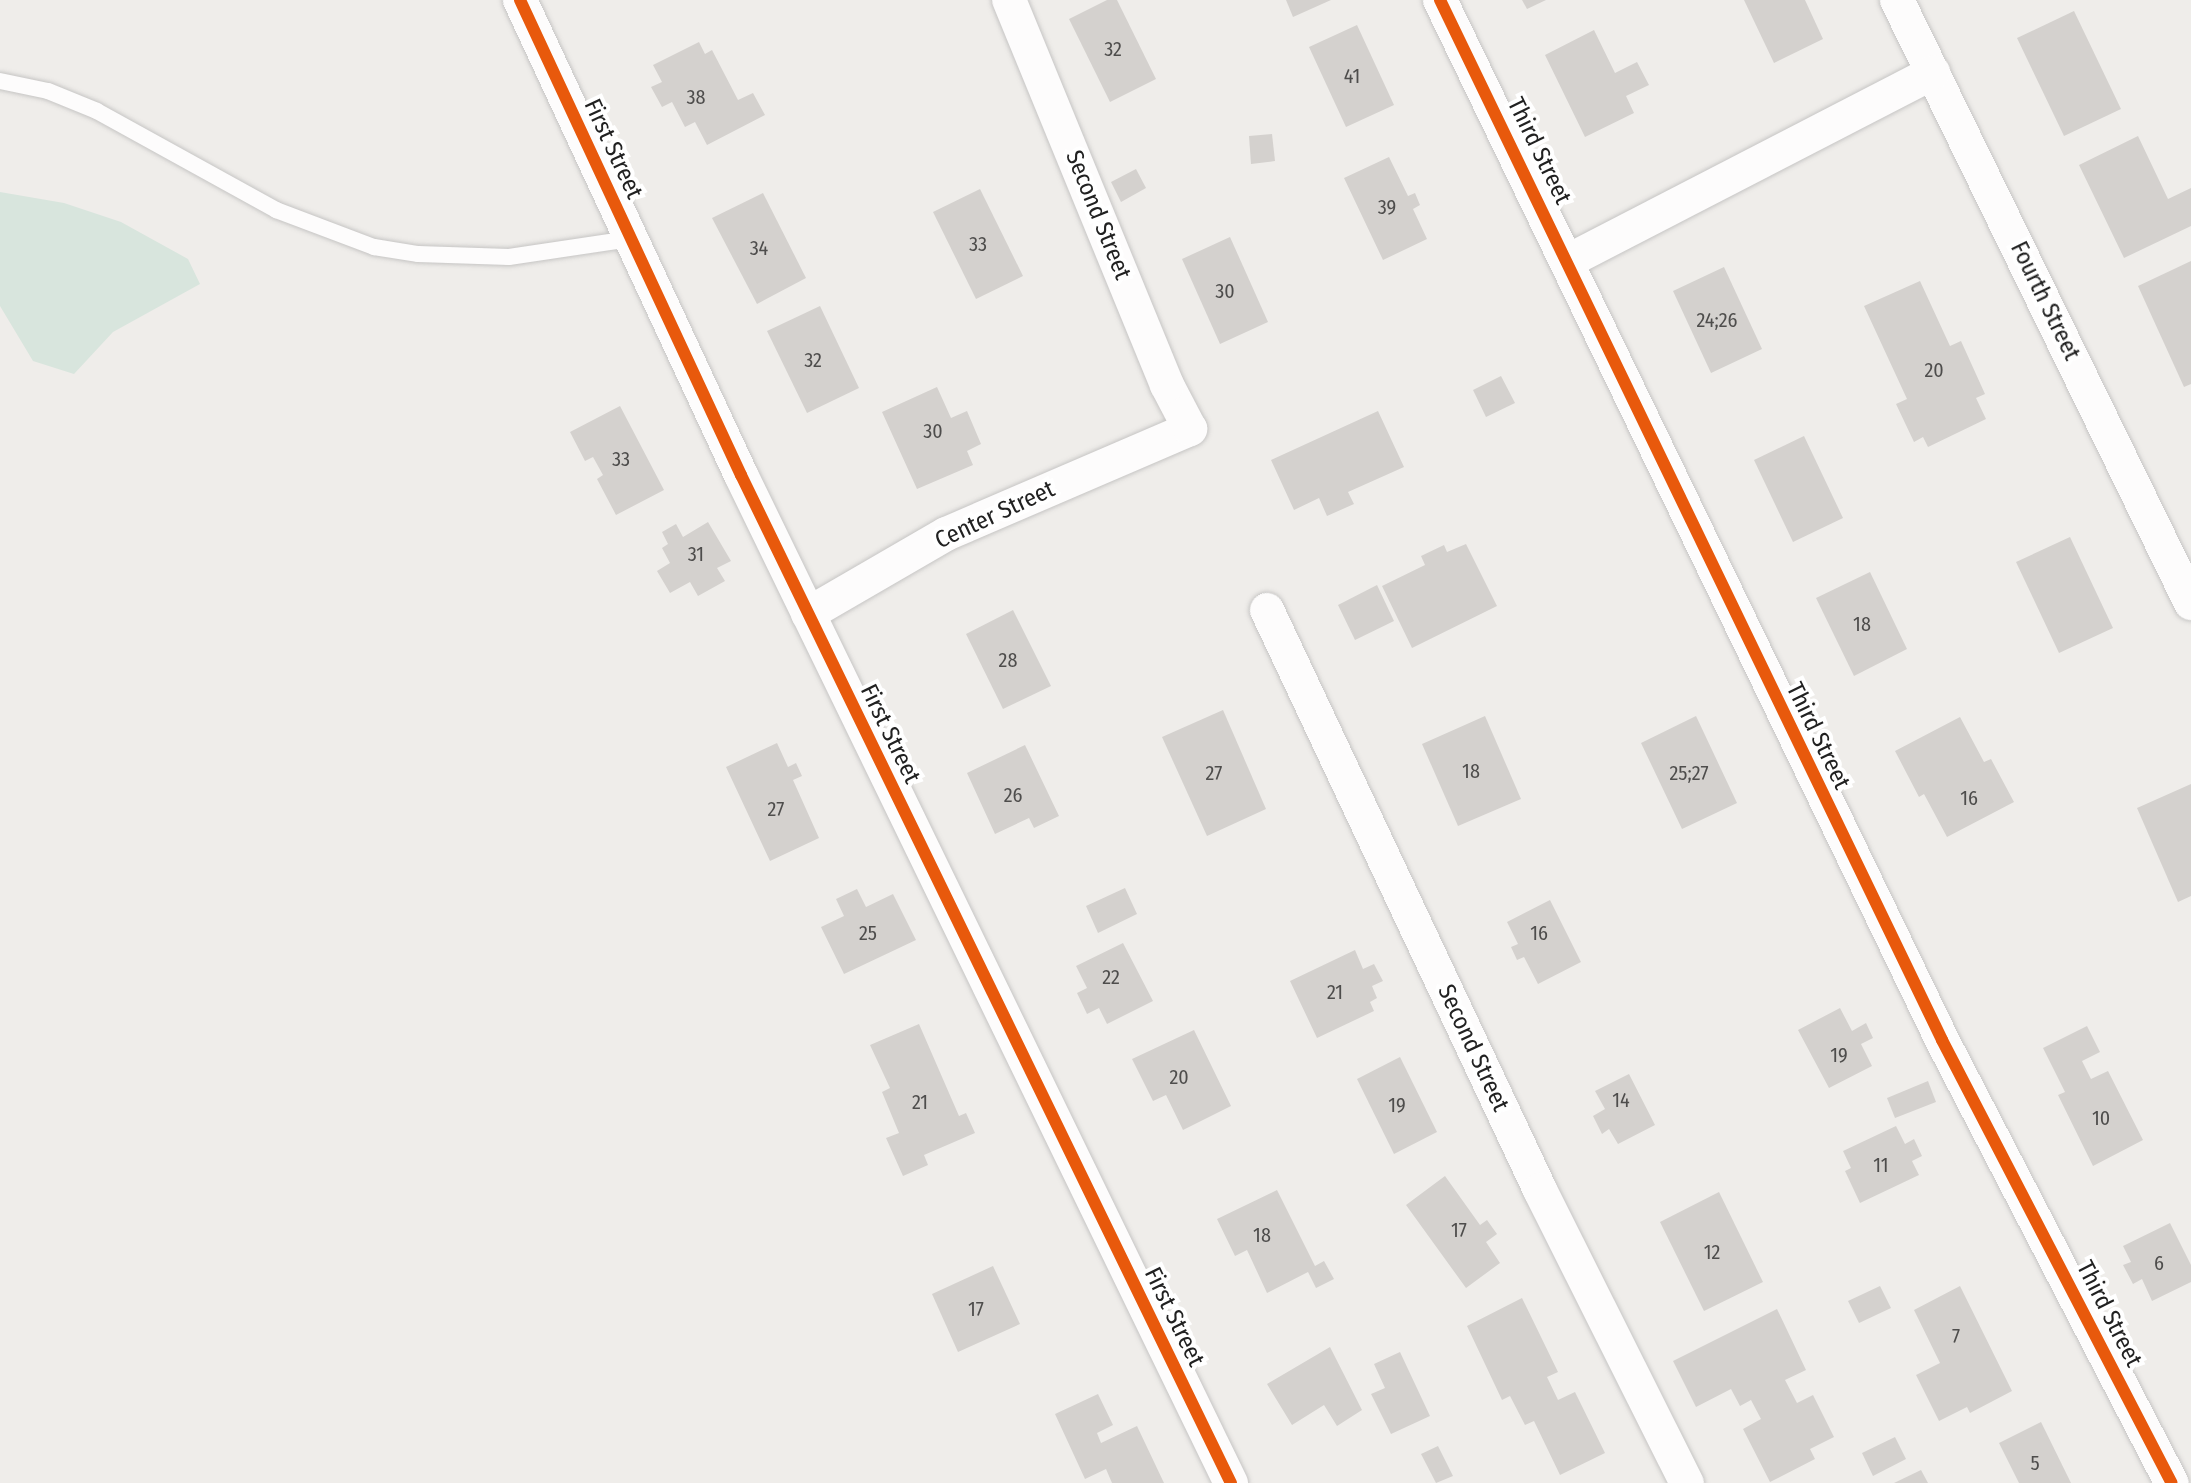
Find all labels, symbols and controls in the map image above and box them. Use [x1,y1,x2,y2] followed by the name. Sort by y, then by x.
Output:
[1104,37,1122,61] house number: 32
[1344,64,1360,88] house number: 41
[686,85,706,109] house number: 38
[1501,93,1577,209] street label: Third Street
[577,95,649,203] street label: First Street
[1059,146,1137,284] street label: Second Street
[1378,195,1396,219] house number: 39
[969,232,987,256] house number: 33
[750,236,768,260] house number: 34
[2004,237,2086,365] street label: Fourth Street
[1215,279,1235,303] house number: 30
[1696,308,1738,332] house number: 24;26
[804,348,822,372] house number: 32
[1924,358,1944,382] house number: 20
[923,419,943,443] house number: 30
[612,447,630,471] house number: 33
[931,475,1059,555] street label: Center Street
[688,542,704,566] house number: 31
[1853,612,1871,636] house number: 18
[999,648,1017,672] house number: 28
[1780,678,1856,794] street label: Third Street
[854,680,926,788] street label: First Street
[1462,759,1480,783] house number: 18
[1206,761,1222,785] house number: 27
[1669,761,1709,785] house number: 25;27
[1004,783,1022,807] house number: 26
[1960,786,1978,810] house number: 16
[768,797,784,821] house number: 27
[859,921,877,945] house number: 25
[1530,921,1548,945] house number: 16
[1102,965,1120,989] house number: 22
[1327,980,1343,1004] house number: 21
[1431,980,1515,1116] street label: Second Street
[1830,1043,1848,1067] house number: 19
[1169,1065,1189,1089] house number: 20
[1612,1088,1630,1112] house number: 14
[912,1090,928,1114] house number: 21
[1388,1093,1406,1117] house number: 19
[2092,1106,2110,1130] house number: 10
[1873,1153,1889,1177] house number: 11
[1451,1218,1467,1242] house number: 17
[1253,1223,1271,1247] house number: 18
[1704,1240,1720,1264] house number: 12
[2154,1251,2164,1275] house number: 6
[2070,1256,2148,1372] street label: Third Street
[1138,1263,1210,1371] street label: First Street
[968,1297,984,1321] house number: 17
[1952,1324,1960,1348] house number: 7
[2030,1451,2040,1475] house number: 5

